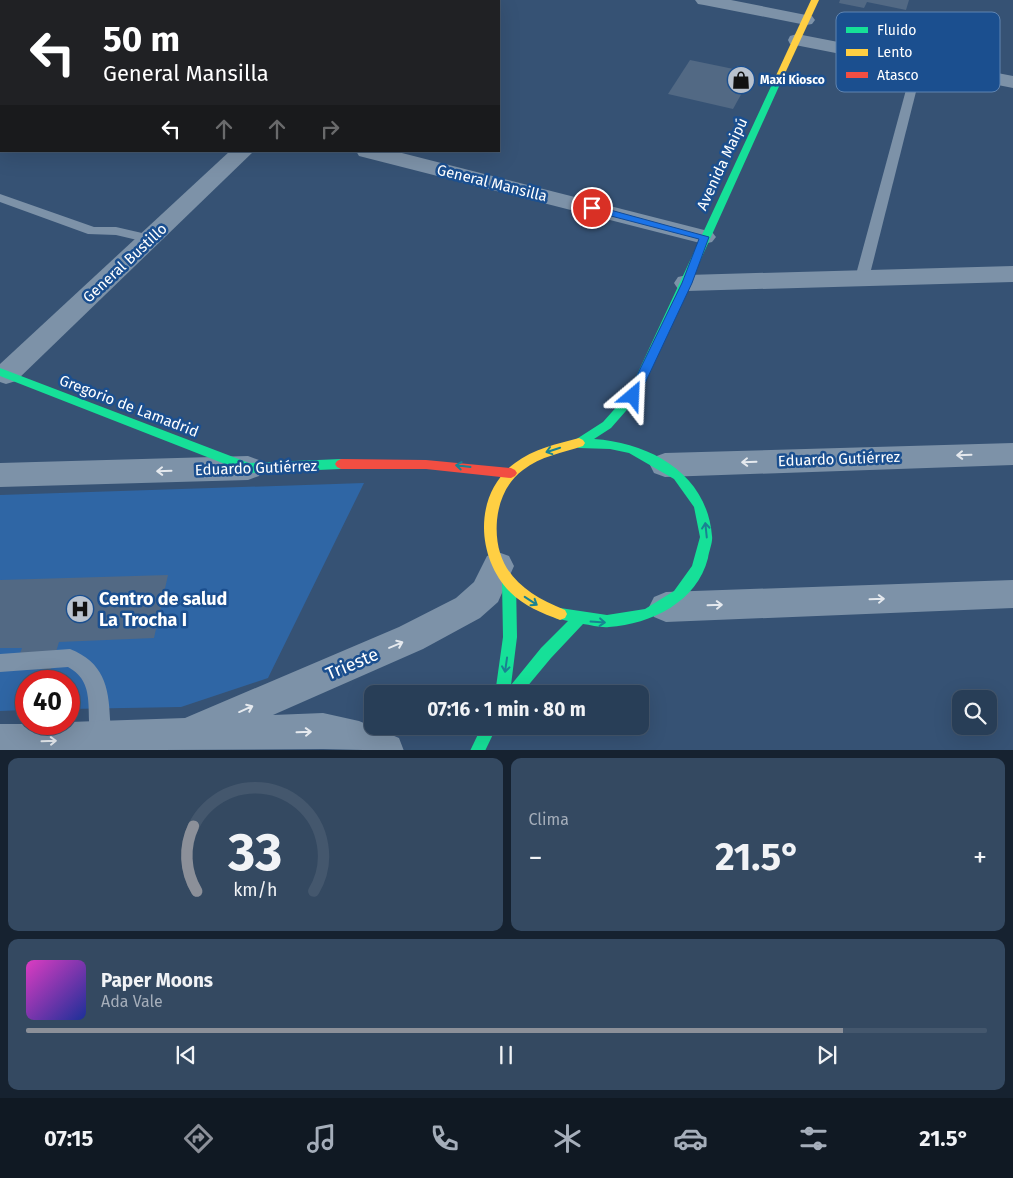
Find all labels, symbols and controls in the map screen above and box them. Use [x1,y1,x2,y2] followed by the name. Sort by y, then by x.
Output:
[836,12,1000,92] legend
[103,18,180,60] text: 50 m
[20,20,85,85] icon: left
[877,22,916,39] text: Fluido
[877,44,912,61] text: Lento
[103,60,269,87] text: General Mansilla
[726,65,756,95] shop icon: Maxi Kiosco
[877,67,919,84] text: Atasco
[760,73,825,87] place label: Maxi Kiosco
[157,115,185,143] icon: left
[210,115,238,143] icon: ahead
[263,115,291,143] icon: ahead
[316,115,344,143] icon: right
[693,115,751,213] street label: Avenida Maipú
[435,161,549,205] street label: General Mansilla
[571,187,613,229] pin
[578,194,606,222] icon: arrive
[79,220,171,306] street label: General Bustillo
[606,369,658,421] position arrow
[57,371,201,441] street label: Gregorio de Lamadrid
[545,445,561,455] one-way arrow
[778,448,901,470] street label: Eduardo Gutiérrez
[957,451,973,460] one-way arrow
[195,457,318,479] street label: Eduardo Gutiérrez
[742,458,758,467] one-way arrow
[456,460,472,470] one-way arrow
[156,466,172,475] one-way arrow
[701,523,711,539] one-way arrow
[99,588,227,631] place label: Centro de salud La Trocha I
[65,594,95,624] hospital icon: Centro de salud La Trocha I
[868,594,885,604] one-way arrow
[524,595,538,606] one-way arrow
[706,600,722,609] one-way arrow
[590,618,606,627] one-way arrow
[387,640,403,649] one-way arrow
[322,643,382,685] street label: Trieste
[501,657,511,673] one-way arrow
[15,670,80,735] speed limit sign: 40
[952,690,997,735] map controls
[952,690,997,735] button: search
[427,698,586,721] text: 07:16 · 1 min · 80 m
[238,704,253,714] one-way arrow
[296,727,312,737] one-way arrow
[40,736,56,745] one-way arrow
[529,810,569,829] text: Clima
[227,821,282,884] text: 33
[715,834,801,880] text: 21.5°
[529,841,543,874] text: −
[973,841,987,874] text: +
[233,879,277,901] text: km/h
[101,969,213,992] text: Paper Moons
[101,992,163,1011] text: Ada Vale
[172,1041,200,1069] icon: previous
[492,1041,520,1069] icon: pause
[813,1041,841,1069] icon: next
[181,1121,216,1156] icon: directions
[304,1121,339,1156] icon: music
[427,1121,462,1156] icon: phone
[550,1121,585,1156] icon: climate
[673,1121,708,1156] icon: car
[796,1121,831,1156] icon: filters
[44,1125,93,1152] text: 07:15
[919,1125,969,1152] text: 21.5°

